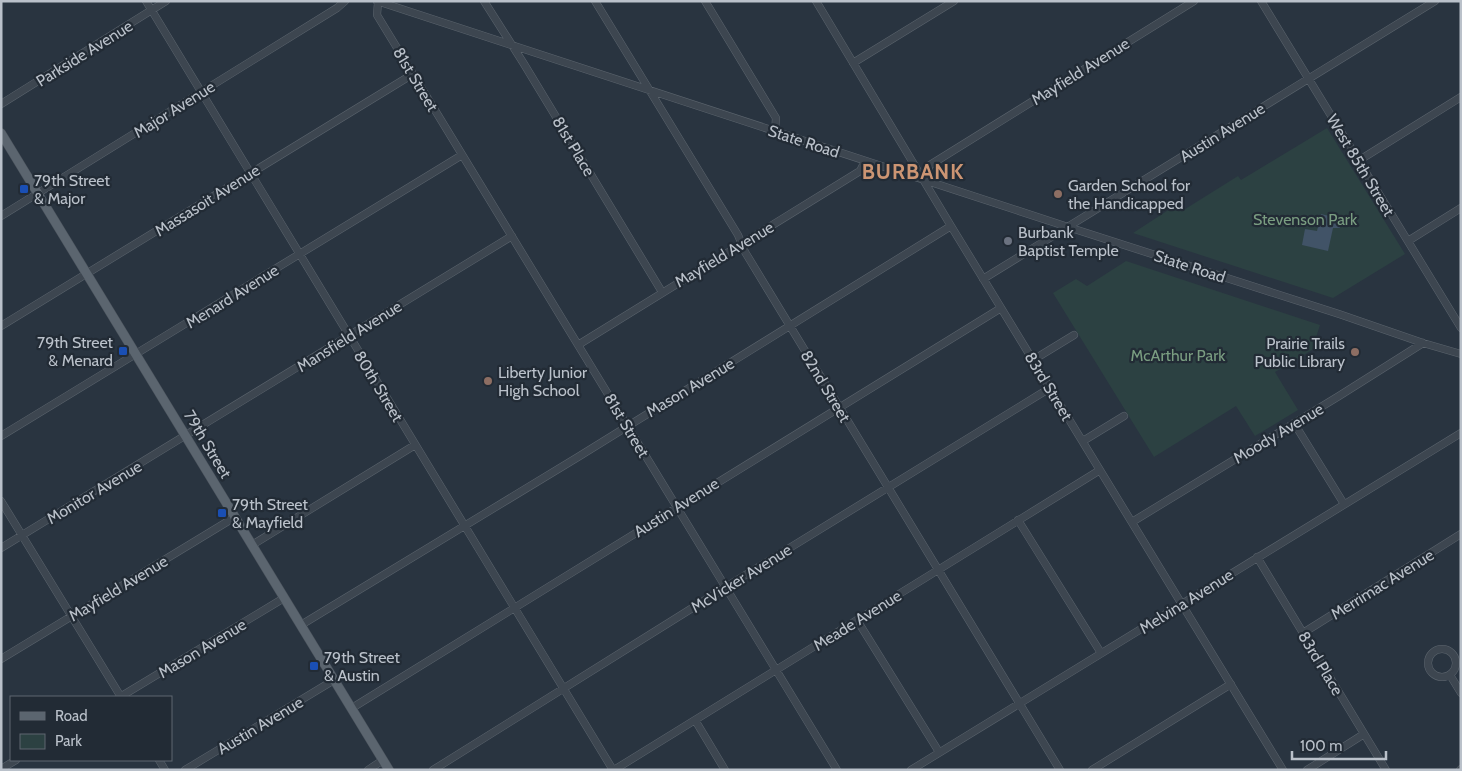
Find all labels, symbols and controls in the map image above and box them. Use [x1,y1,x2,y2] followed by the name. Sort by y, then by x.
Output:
[32,16,136,91] street label: Parkside Avenue
[1028,34,1133,109] street label: Mayfield Avenue
[389,44,442,115] street label: 81st Street
[130,77,218,142] street label: Major Avenue
[1176,99,1268,166] street label: Austin Avenue
[1323,111,1399,220] street label: West 85th Street
[548,113,599,180] street label: 81st Place
[766,121,842,162] street label: State Road
[862,159,964,184] district label: BURBANK
[151,161,263,240] street label: Massasoit Avenue
[34,171,111,208] place label: 79th Street & Major
[1068,176,1191,213] place label: Garden School for the Handicapped
[18,183,30,195] marker: 79th Street & Major
[1052,188,1064,200] marker: Garden School for the Handicapped
[1253,210,1358,229] park label: Stevenson Park
[671,217,777,291] street label: Mayfield Avenue
[1018,223,1119,260] place label: Burbank Baptist Temple
[1002,235,1014,247] marker: Burbank Baptist Temple
[1152,246,1228,287] street label: State Road
[182,260,282,332] street label: Menard Avenue
[293,297,405,376] street label: Mansfield Avenue
[37,333,114,370] place label: 79th Street & Menard
[1255,334,1345,371] place label: Prairie Trails Public Library
[117,345,129,357] marker: 79th Street & Menard
[1131,346,1226,365] park label: McArthur Park
[1349,346,1361,358] marker: Prairie Trails Public Library
[350,347,408,426] street label: 80th Street
[797,347,855,426] street label: 82nd Street
[1021,348,1077,425] street label: 83rd Street
[643,354,738,421] street label: Mason Avenue
[498,363,588,400] place label: Liberty Junior High School
[482,375,494,387] marker: Liberty Junior High School
[600,390,653,461] street label: 81st Street
[1230,399,1327,468] street label: Moody Avenue
[180,407,236,482] street label: 79th Street
[43,457,145,528] street label: Monitor Avenue
[630,474,722,541] street label: Austin Avenue
[232,495,309,532] place label: 79th Street & Mayfield
[216,507,228,519] marker: 79th Street & Mayfield
[687,540,795,617] street label: McVicker Avenue
[1327,545,1437,624] street label: Merrimac Avenue
[65,551,171,625] street label: Mayfield Avenue
[1136,565,1237,638] street label: Melvina Avenue
[810,586,905,655] street label: Meade Avenue
[155,615,250,682] street label: Mason Avenue
[1294,628,1347,699] street label: 83rd Place
[324,648,401,685] place label: 79th Street & Austin
[308,660,320,672] marker: 79th Street & Austin
[214,692,307,758] street label: Austin Avenue
[10,696,172,761] legend
[55,707,88,725] text: Road
[1292,728,1386,760] scale bar
[55,732,82,750] text: Park
[1300,737,1342,755] text: 100 m

